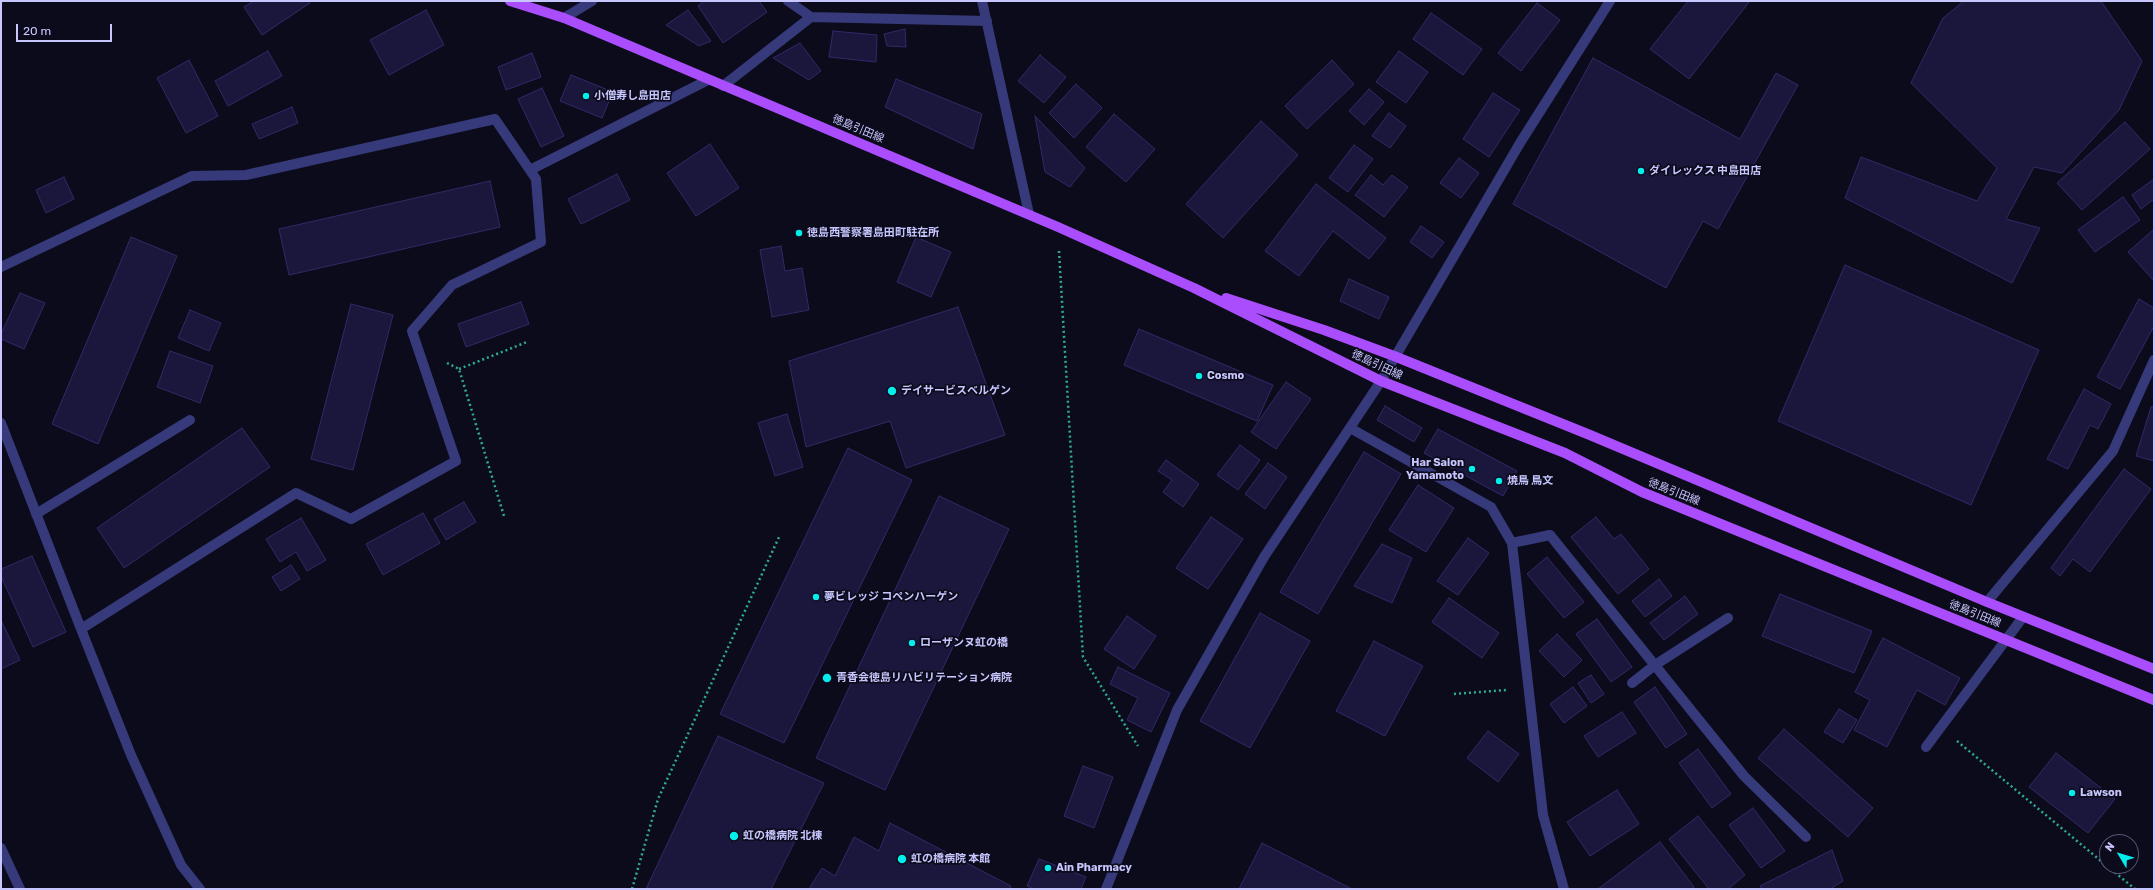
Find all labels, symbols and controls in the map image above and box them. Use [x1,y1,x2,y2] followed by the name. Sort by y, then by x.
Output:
[18,16,114,42] scale bar
[23,24,51,38] text: 20 m
[594,89,671,103] place label: 小僧寿し島田店
[581,91,591,101] marker: 小僧寿し島田店
[830,112,886,146] street label: 徳島引田線
[1649,164,1761,178] place label: ダイレックス 中島田店
[1636,166,1646,176] marker: ダイレックス 中島田店
[807,226,939,240] place label: 徳島西警察署島田町駐在所
[794,228,804,238] marker: 徳島西警察署島田町駐在所
[1349,347,1405,383] street label: 徳島引田線
[1207,369,1244,383] place label: Cosmo
[1194,371,1204,381] marker: Cosmo
[901,384,1011,398] place label: デイサービスベルゲン
[886,385,898,397] marker: デイサービスベルゲン
[1406,456,1464,482] place label: Har Salon Yamamoto
[1467,464,1477,474] marker: Har Salon Yamamoto
[1507,474,1553,488] place label: 焼鳥 鳥文
[1494,476,1504,486] marker: 焼鳥 鳥文
[1646,476,1702,508] street label: 徳島引田線
[824,590,958,604] place label: 夢ビレッジ コペンハーゲン
[811,592,821,602] marker: 夢ビレッジ コペンハーゲン
[1947,598,2003,630] street label: 徳島引田線
[920,636,1008,650] place label: ローザンヌ虹の橋
[907,638,917,648] marker: ローザンヌ虹の橋
[836,671,1012,685] place label: 青香会徳島リハビリテーション病院
[821,672,833,684] marker: 青香会徳島リハビリテーション病院
[2080,786,2122,800] place label: Lawson
[2067,788,2077,798] marker: Lawson
[743,829,822,843] place label: 虹の橋病院 北棟
[728,830,740,842] marker: 虹の橋病院 北棟
[2099,834,2139,874] north arrow
[2102,840,2117,854] text: N
[911,852,990,866] place label: 虹の橋病院 本館
[896,853,908,865] marker: 虹の橋病院 本館
[1056,861,1132,875] place label: Ain Pharmacy
[1043,863,1053,873] marker: Ain Pharmacy

